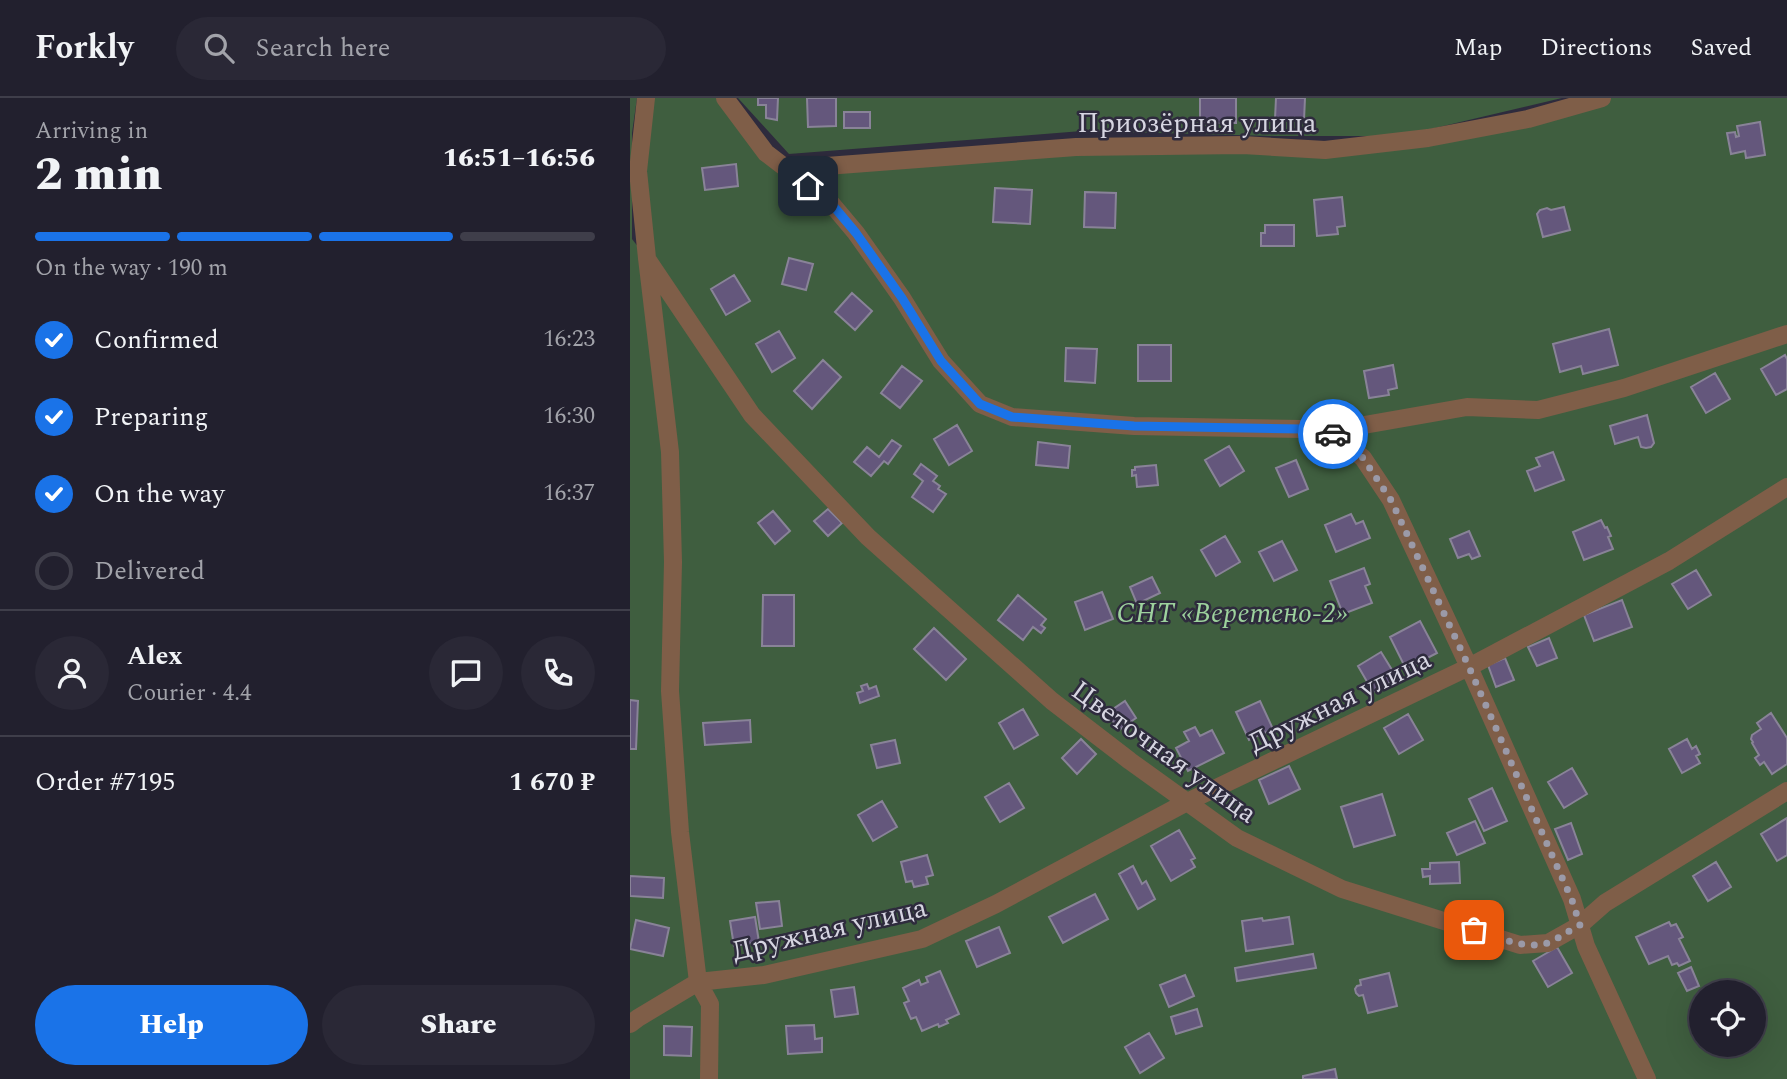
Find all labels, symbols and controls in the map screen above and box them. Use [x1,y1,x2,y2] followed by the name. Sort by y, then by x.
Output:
[176,17,666,80] search box
[35,23,134,73] text: Forkly
[256,28,390,68] text: Search here
[200,29,238,67] icon: search
[1454,30,1502,66] text: Map
[1540,30,1652,66] text: Directions
[1690,30,1752,66] text: Saved
[1077,102,1317,145] street label: Приозёрная улица
[35,114,148,149] text: Arriving in
[443,138,595,178] text: 16:51–16:56
[35,140,162,210] text: 2 min
[778,156,838,216] pin
[789,167,827,205] icon: home
[35,251,228,286] text: On the way · 190 m
[94,320,219,360] text: Confirmed
[35,321,73,359] icon: check
[543,322,595,357] text: 16:23
[94,397,208,437] text: Preparing
[35,398,73,436] icon: check
[543,399,595,434] text: 16:30
[1298,399,1368,469] courier
[1314,415,1352,453] icon: car
[94,474,225,514] text: On the way
[35,475,73,513] icon: check
[543,476,595,511] text: 16:37
[94,551,205,591] text: Delivered
[1116,592,1348,635] park label: СНТ «Веретено-2»
[35,636,109,710] button: person
[127,636,182,676] text: Alex
[429,636,503,710] button: chat
[521,636,595,710] button: phone
[1241,638,1439,764] street label: Дружная улица
[1062,670,1267,835] street label: Цветочная улица
[127,676,252,711] text: Courier · 4.4
[35,762,175,802] text: Order #7195
[509,762,595,802] text: 1 670 ₽
[728,886,931,973] street label: Дружная улица
[1444,900,1504,960] pin
[1455,911,1493,949] icon: bag
[1689,980,1766,1057] map controls
[1689,980,1766,1057] button: locate
[35,985,308,1065] button: Help
[322,985,595,1065] button: Share

